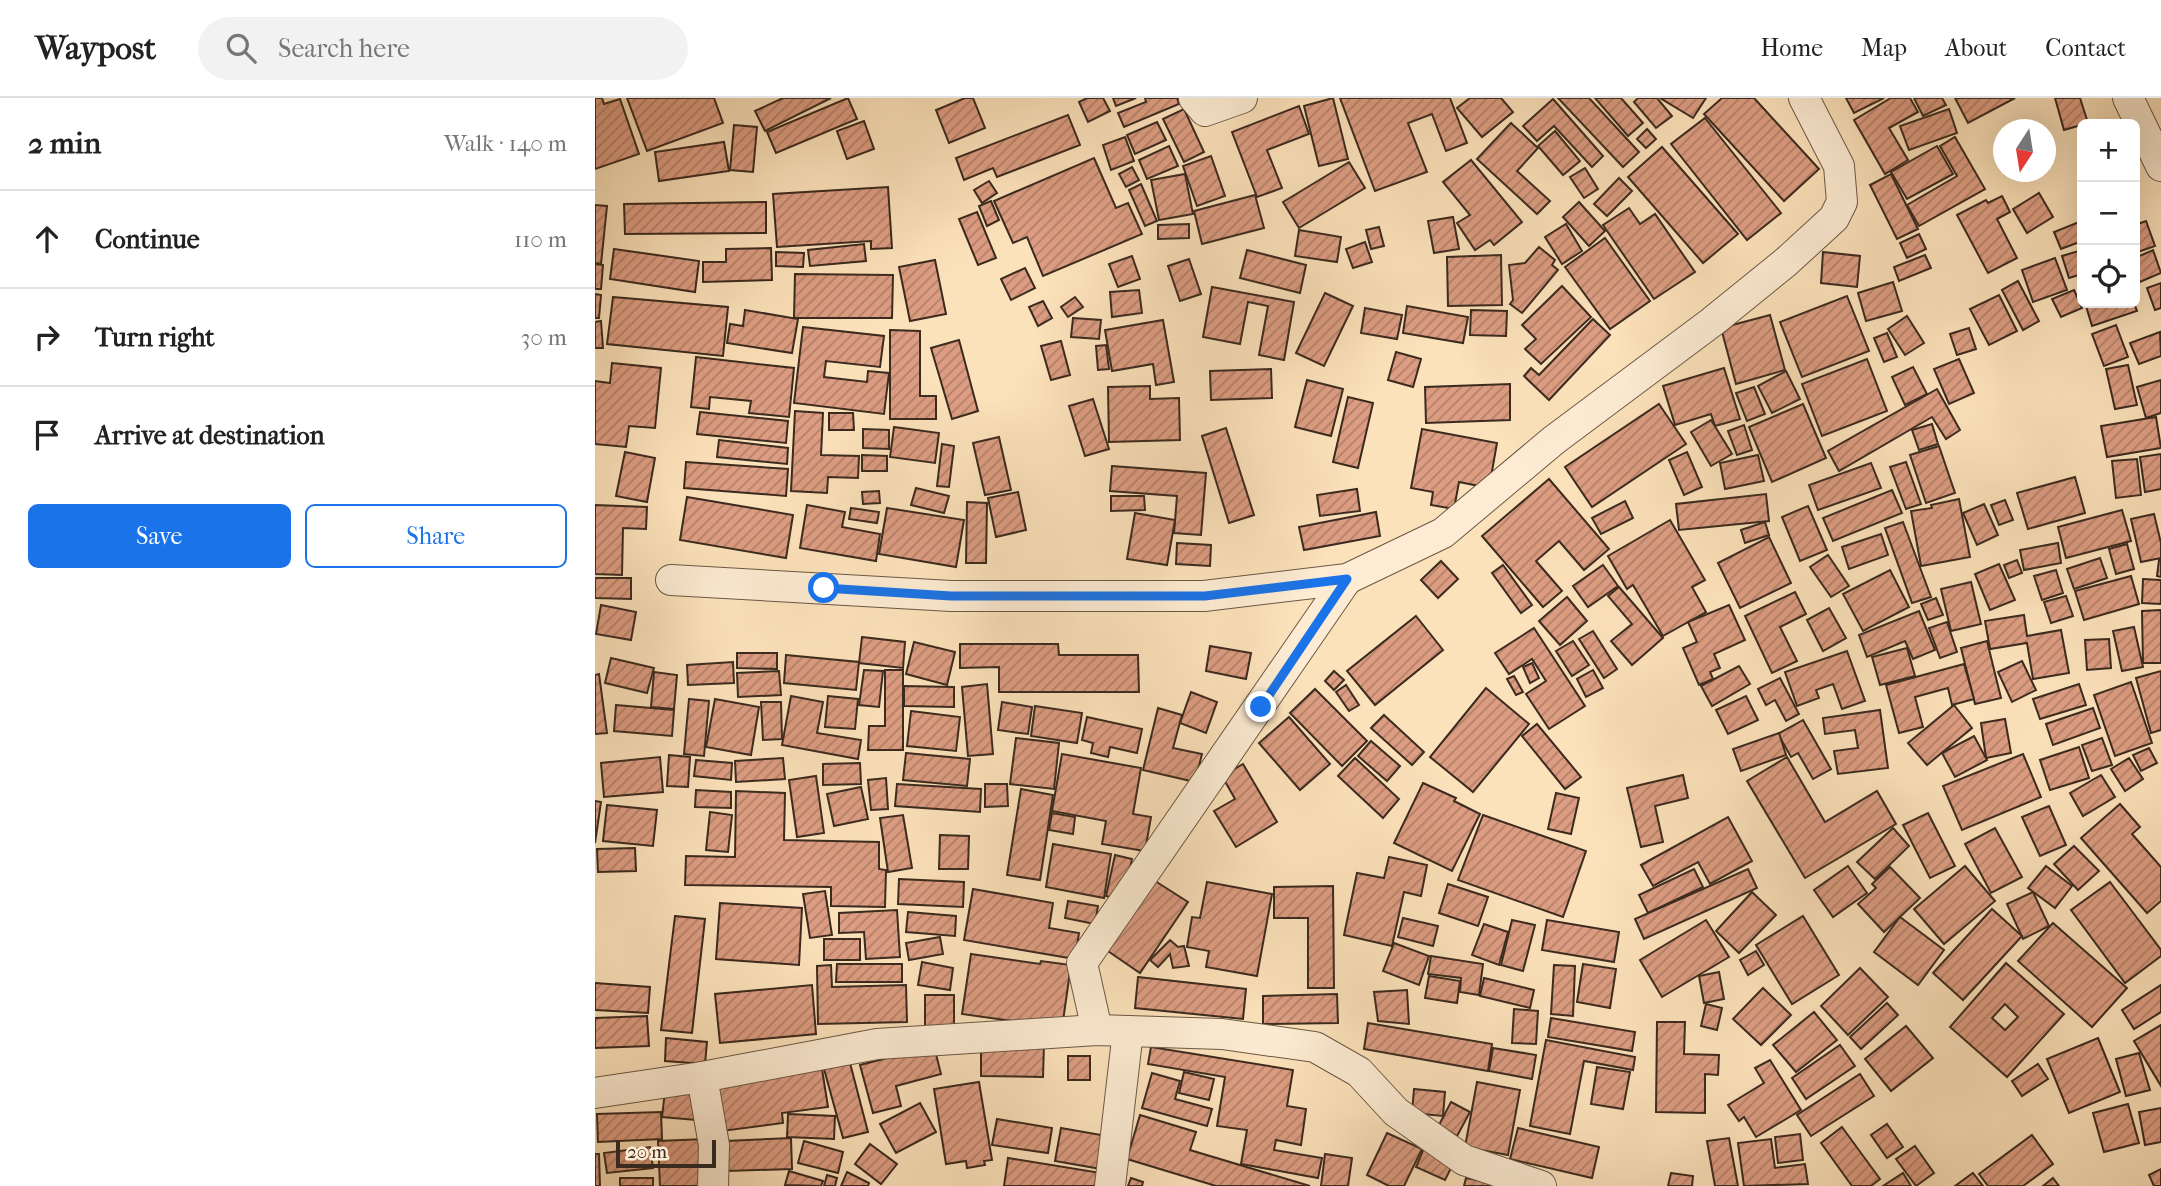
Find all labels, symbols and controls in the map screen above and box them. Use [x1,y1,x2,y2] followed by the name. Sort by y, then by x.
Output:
[198,17,688,80] search box
[35,29,156,68] text: Waypost
[222,29,260,67] icon: search
[278,33,410,64] text: Search here
[1761,34,1823,62] text: Home
[1861,34,1907,62] text: Map
[1945,34,2007,62] text: About
[2045,34,2126,62] text: Contact
[1993,119,2056,182] north arrow
[2077,119,2140,308] map controls
[2077,119,2140,182] button: +
[28,126,101,161] text: 2 min
[444,130,567,157] text: Walk · 140 m
[2077,182,2140,245] button: −
[28,220,66,258] icon: ahead
[95,224,200,255] text: Continue
[514,226,567,253] text: 110 m
[2077,245,2140,308] button: locate
[28,318,66,356] icon: right
[95,322,215,353] text: Turn right
[521,324,567,351] text: 30 m
[28,416,66,454] icon: arrive
[95,420,325,451] text: Arrive at destination
[28,504,291,568] button: Save
[305,504,567,568] button: Share
[808,572,839,603] route start
[1245,691,1276,722] route end
[616,1137,716,1169] scale bar
[627,1141,667,1163] text: 20 m

